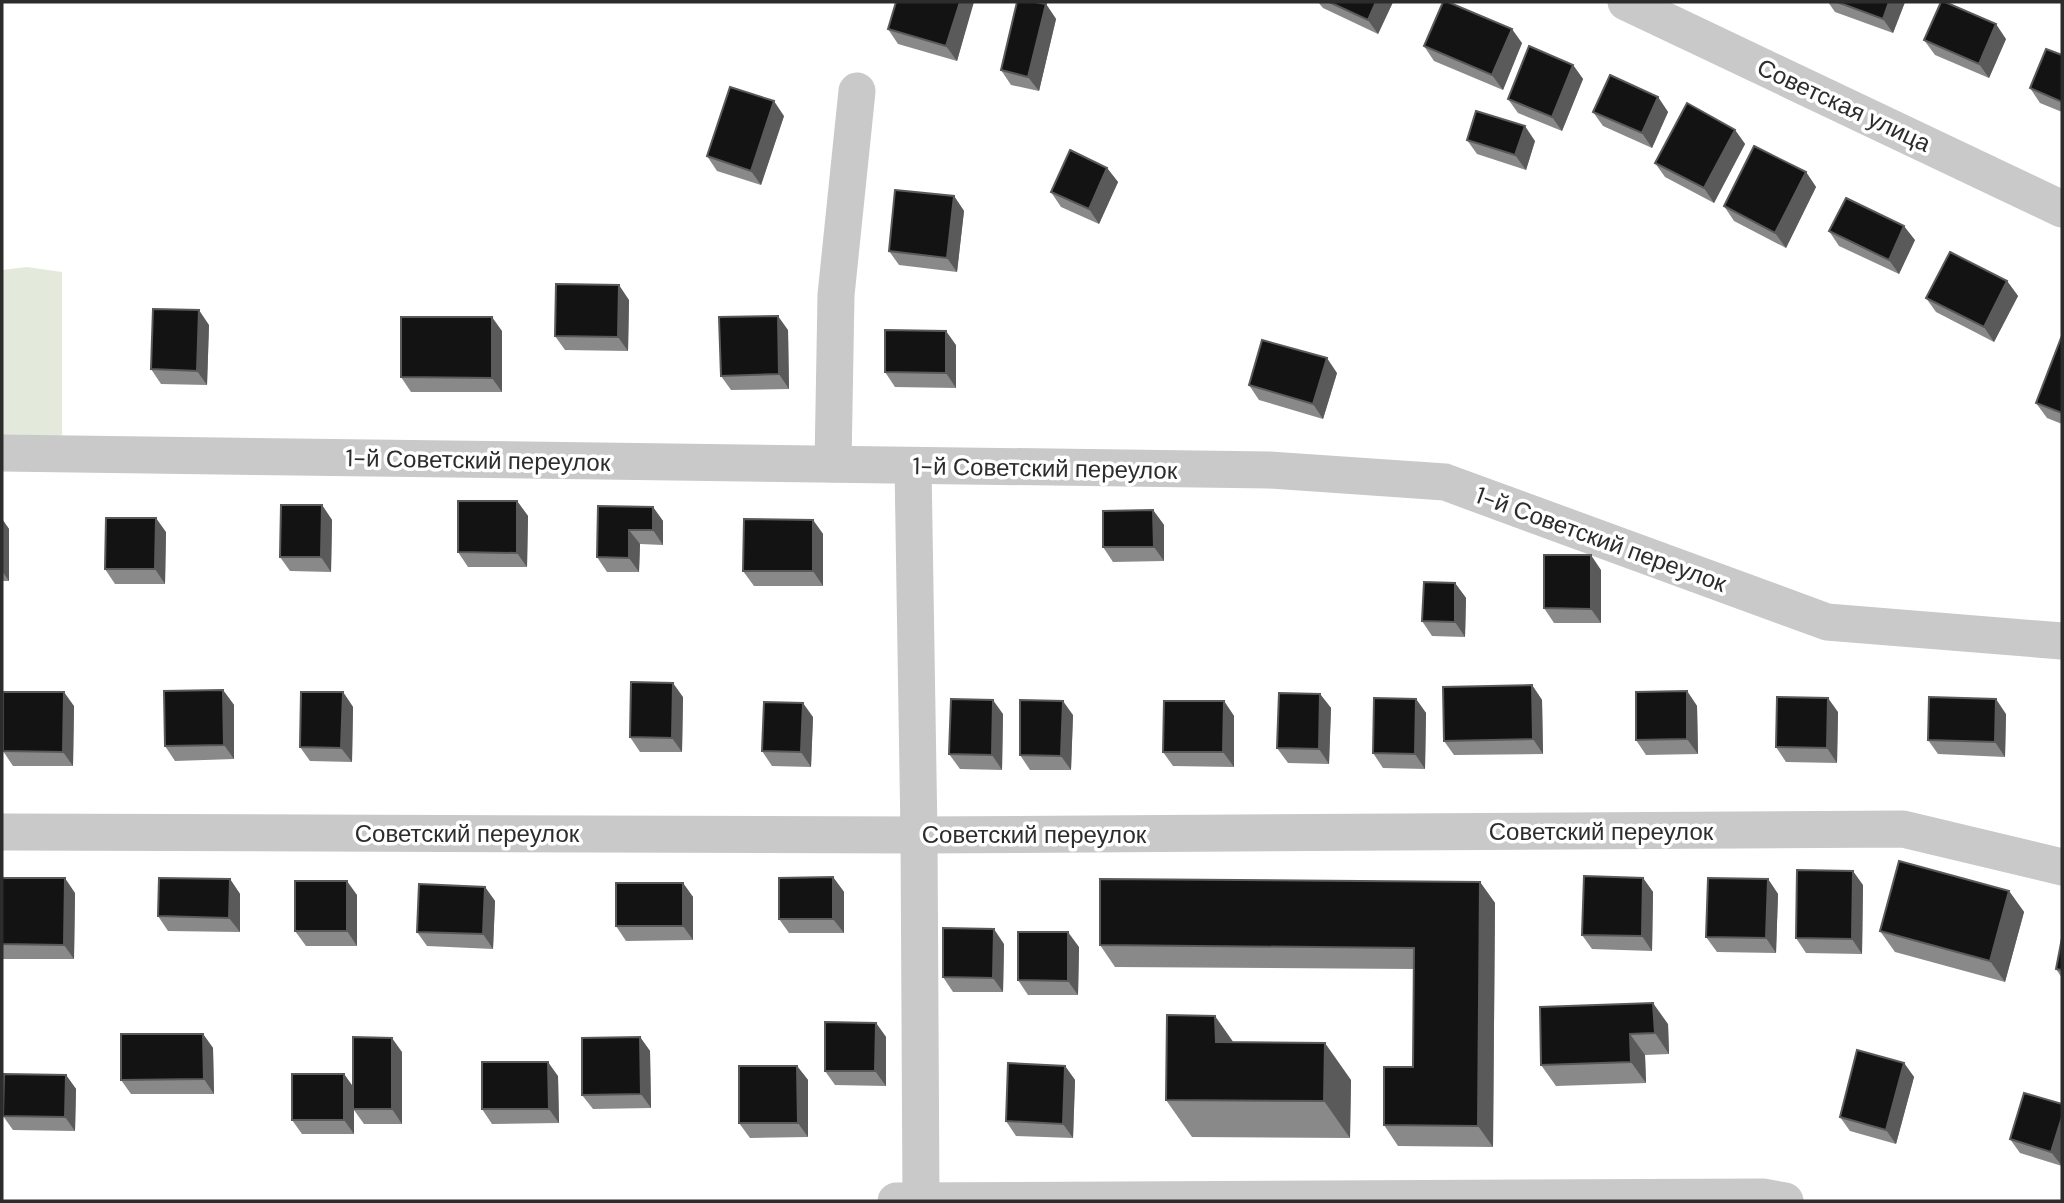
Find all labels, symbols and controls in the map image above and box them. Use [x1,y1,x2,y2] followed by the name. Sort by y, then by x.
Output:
[1752,51,1936,159] street label: Советская улица
[345,442,611,478] street label: 1-й Советский переулок
[912,450,1178,486] street label: 1-й Советский переулок
[1471,479,1731,599] street label: 1-й Советский переулок
[1489,816,1714,847] street label: Советский переулок
[355,818,580,849] street label: Советский переулок
[922,819,1147,850] street label: Советский переулок

